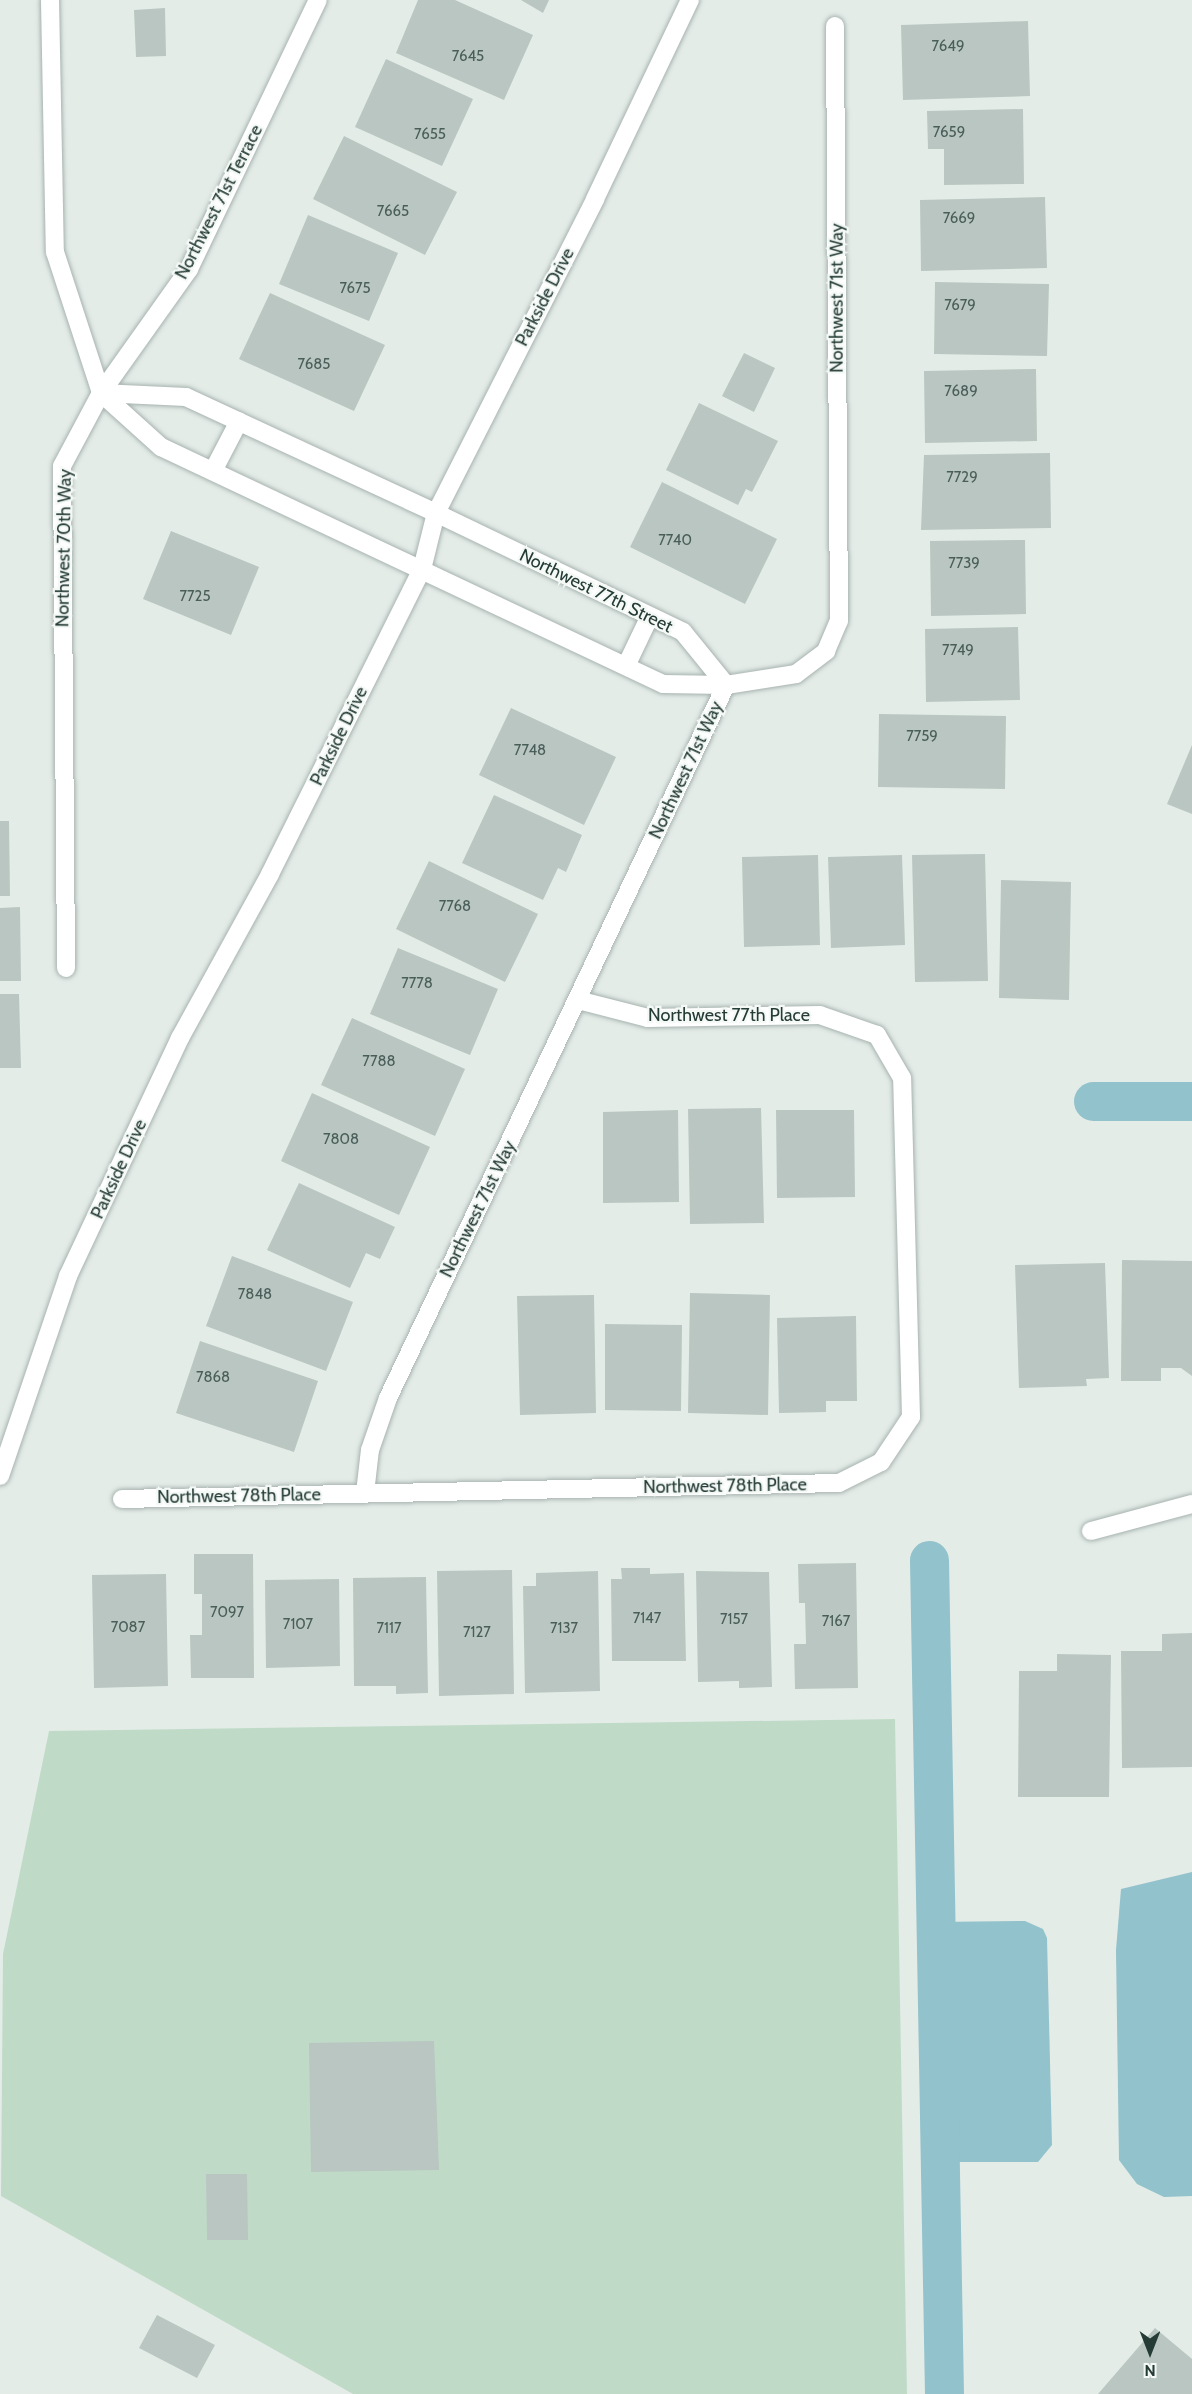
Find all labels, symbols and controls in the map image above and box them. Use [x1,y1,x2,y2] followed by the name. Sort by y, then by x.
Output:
[932,38,964,56] house number: 7649
[452,48,484,66] house number: 7645
[171,121,267,283] street label: Northwest 71st Terrace
[933,124,965,142] house number: 7659
[414,126,446,144] house number: 7655
[377,203,409,221] house number: 7665
[943,210,975,228] house number: 7669
[826,223,848,373] street label: Northwest 71st Way
[511,244,579,350] street label: Parkside Drive
[339,280,371,298] house number: 7675
[944,297,976,315] house number: 7679
[298,356,330,374] house number: 7685
[944,383,978,401] house number: 7689
[52,469,76,627] street label: Northwest 70th Way
[946,469,978,487] house number: 7729
[658,532,692,550] house number: 7740
[516,545,676,637] street label: Northwest 77th Street
[948,555,980,573] house number: 7739
[179,588,211,606] house number: 7725
[942,642,974,660] house number: 7749
[306,683,372,789] street label: Parkside Drive
[645,698,727,842] street label: Northwest 71st Way
[906,728,938,746] house number: 7759
[514,742,546,760] house number: 7748
[439,898,471,916] house number: 7768
[401,975,433,993] house number: 7778
[648,1004,810,1026] street label: Northwest 77th Place
[362,1053,396,1071] house number: 7788
[87,1116,151,1222] street label: Parkside Drive
[323,1131,359,1149] house number: 7808
[436,1137,520,1281] street label: Northwest 71st Way
[238,1286,272,1304] house number: 7848
[196,1369,230,1387] house number: 7868
[643,1474,807,1498] street label: Northwest 78th Place
[157,1484,321,1508] street label: Northwest 78th Place
[210,1604,244,1622] house number: 7097
[633,1610,661,1628] house number: 7147
[720,1611,748,1629] house number: 7157
[822,1613,850,1631] house number: 7167
[283,1616,313,1634] house number: 7107
[111,1619,145,1637] house number: 7087
[377,1620,401,1638] house number: 7117
[550,1620,578,1638] house number: 7137
[463,1624,491,1642] house number: 7127
[1120,2322,1180,2382] north arrow
[1144,2361,1156,2380] text: N

